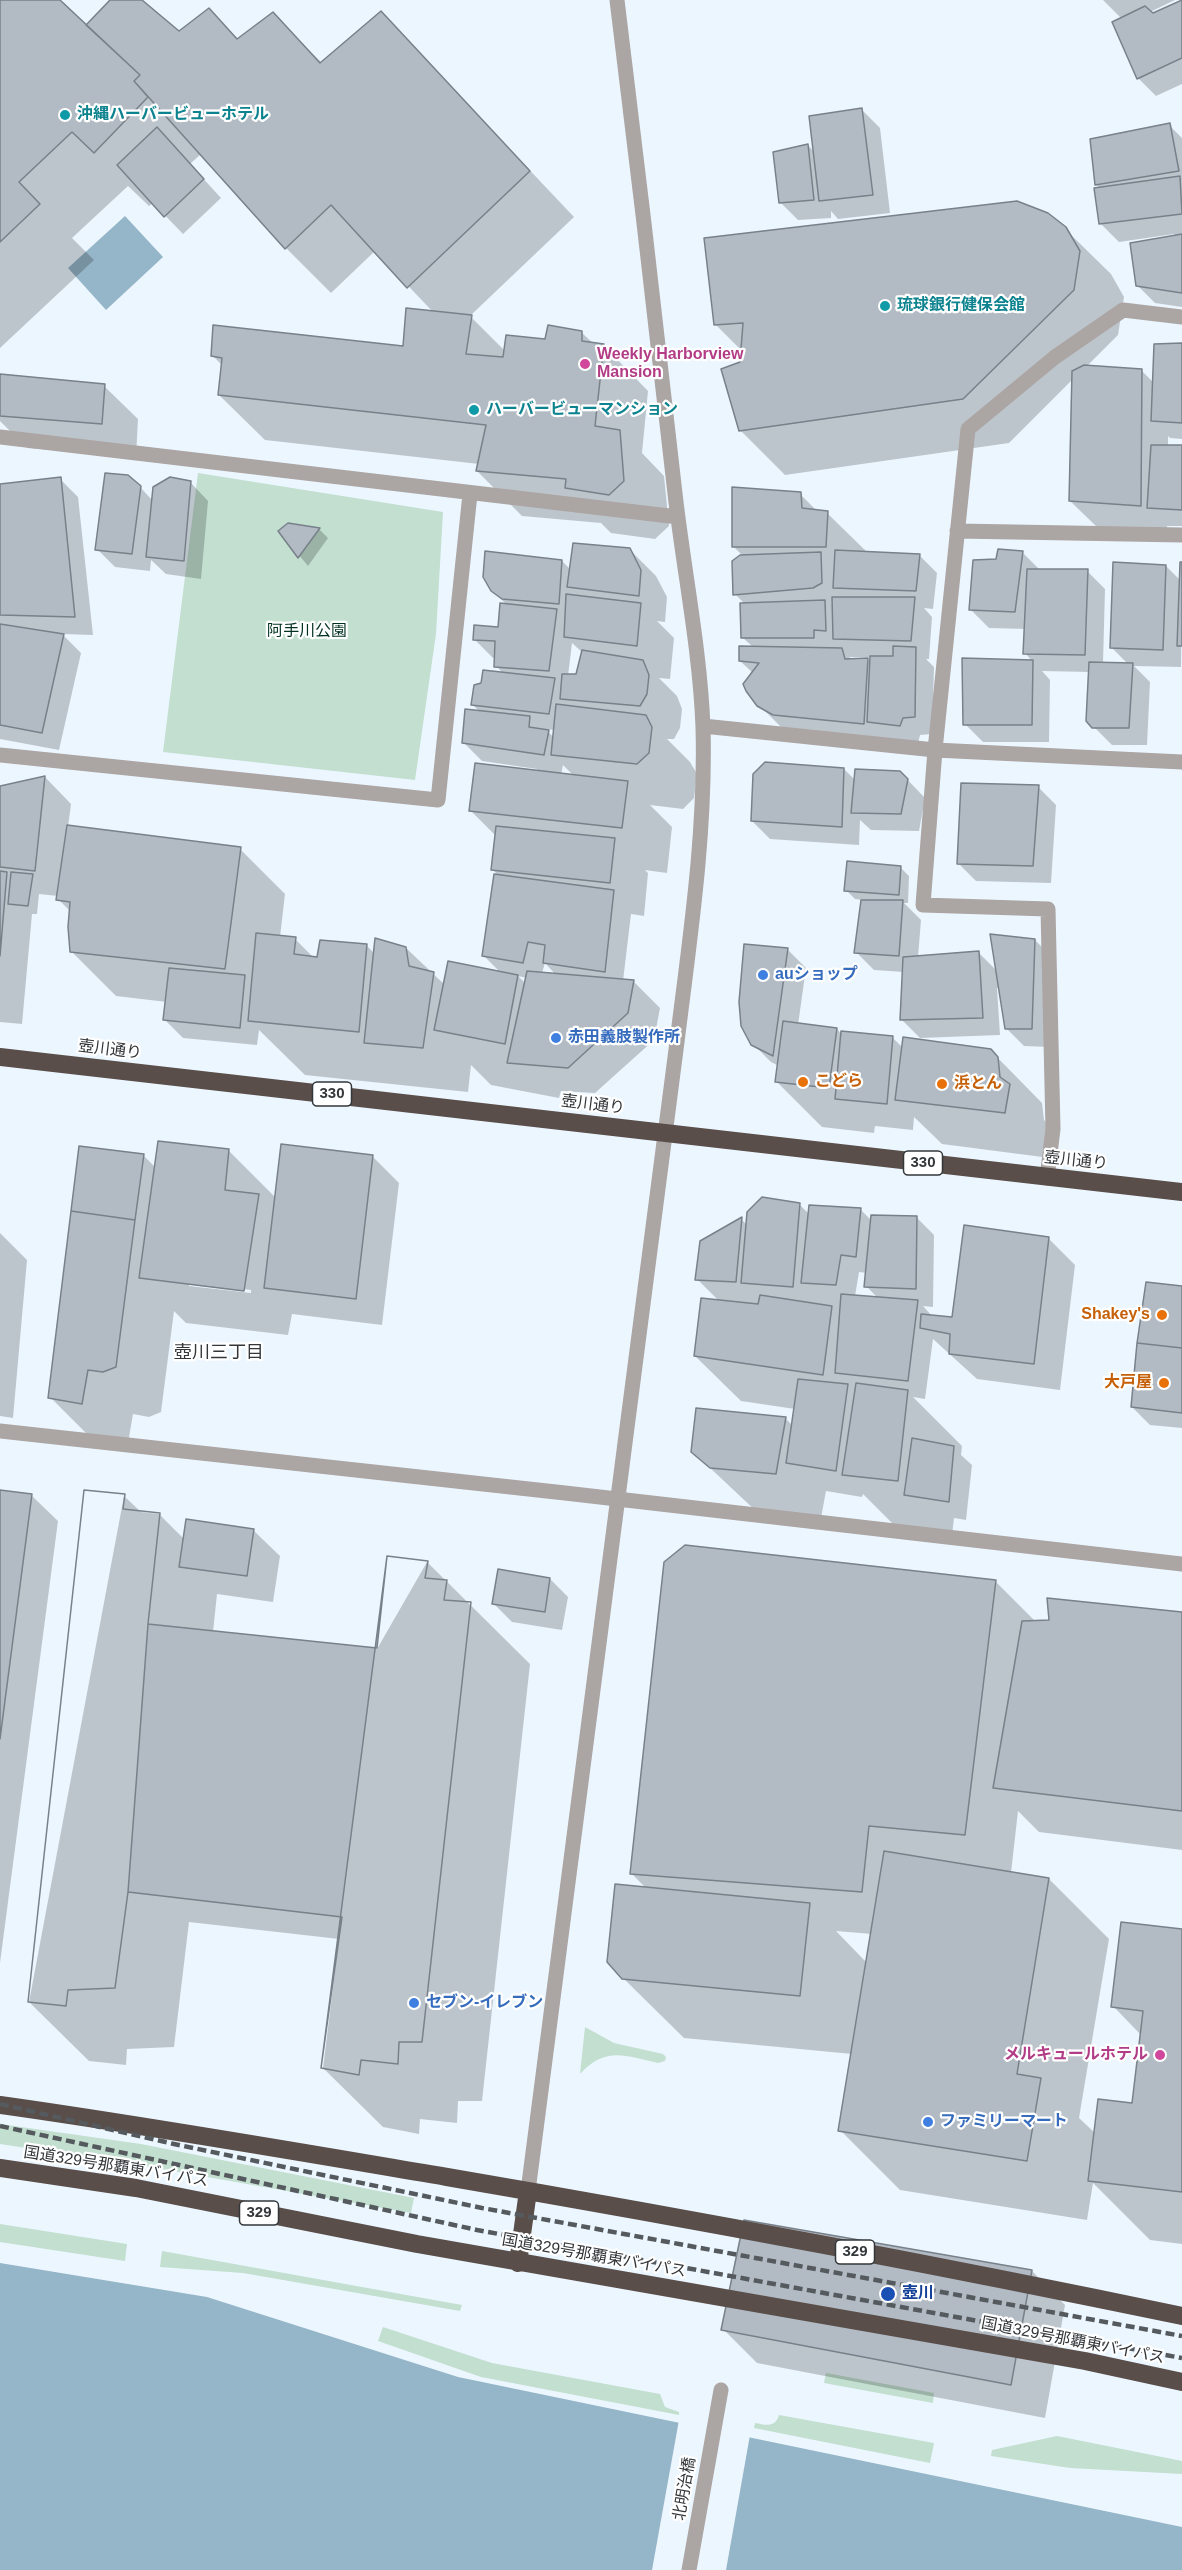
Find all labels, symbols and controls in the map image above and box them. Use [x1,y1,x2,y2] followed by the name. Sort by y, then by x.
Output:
[77,105,269,125] place label: 沖縄ハーバービューホテル
[58,108,72,122] marker: 沖縄ハーバービューホテル
[897,296,1025,316] place label: 琉球銀行健保会館
[878,299,892,313] marker: 琉球銀行健保会館
[597,345,743,383] place label: Weekly Harborview Mansion
[578,357,592,371] marker: Weekly Harborview Mansion
[486,400,678,420] place label: ハーバービューマンション
[467,403,481,417] marker: ハーバービューマンション
[267,622,347,642] park label: 阿手川公園
[775,965,858,985] place label: auショップ
[756,968,770,982] marker: auショップ
[568,1028,680,1048] place label: 赤田義肢製作所
[549,1031,563,1045] marker: 赤田義肢製作所
[77,1037,143,1063] street label: 壺川通り
[815,1072,863,1092] place label: こどら
[954,1074,1002,1094] place label: 浜とん
[796,1075,810,1089] marker: こどら
[935,1077,949,1091] marker: 浜とん
[312,1082,352,1106] road number: 330
[560,1092,626,1118] street label: 壺川通り
[1043,1148,1109,1174] street label: 壺川通り
[904,1151,942,1175] road number: 330
[1081,1305,1150,1325] place label: Shakey's
[1155,1308,1169,1322] marker: Shakey's
[174,1342,264,1364] district label: 壺川三丁目
[1104,1373,1152,1393] place label: 大戸屋
[1157,1376,1171,1390] marker: 大戸屋
[426,1993,543,2013] place label: セブン-イレブン
[407,1996,421,2010] marker: セブン-イレブン
[1004,2045,1148,2065] place label: メルキュールホテル
[1153,2048,1167,2062] marker: メルキュールホテル
[940,2112,1068,2132] place label: ファミリーマート
[921,2115,935,2129] marker: ファミリーマート
[22,2143,210,2191] street label: 国道329号那覇東バイパス
[240,2201,278,2225] road number: 329
[500,2230,688,2282] street label: 国道329号那覇東バイパス
[836,2240,874,2264] road number: 329
[902,2284,934,2304] place label: 壺川
[879,2285,897,2303] marker: 壺川
[980,2314,1166,2368] street label: 国道329号那覇東バイパス
[670,2456,700,2522] street label: 北明治橋

